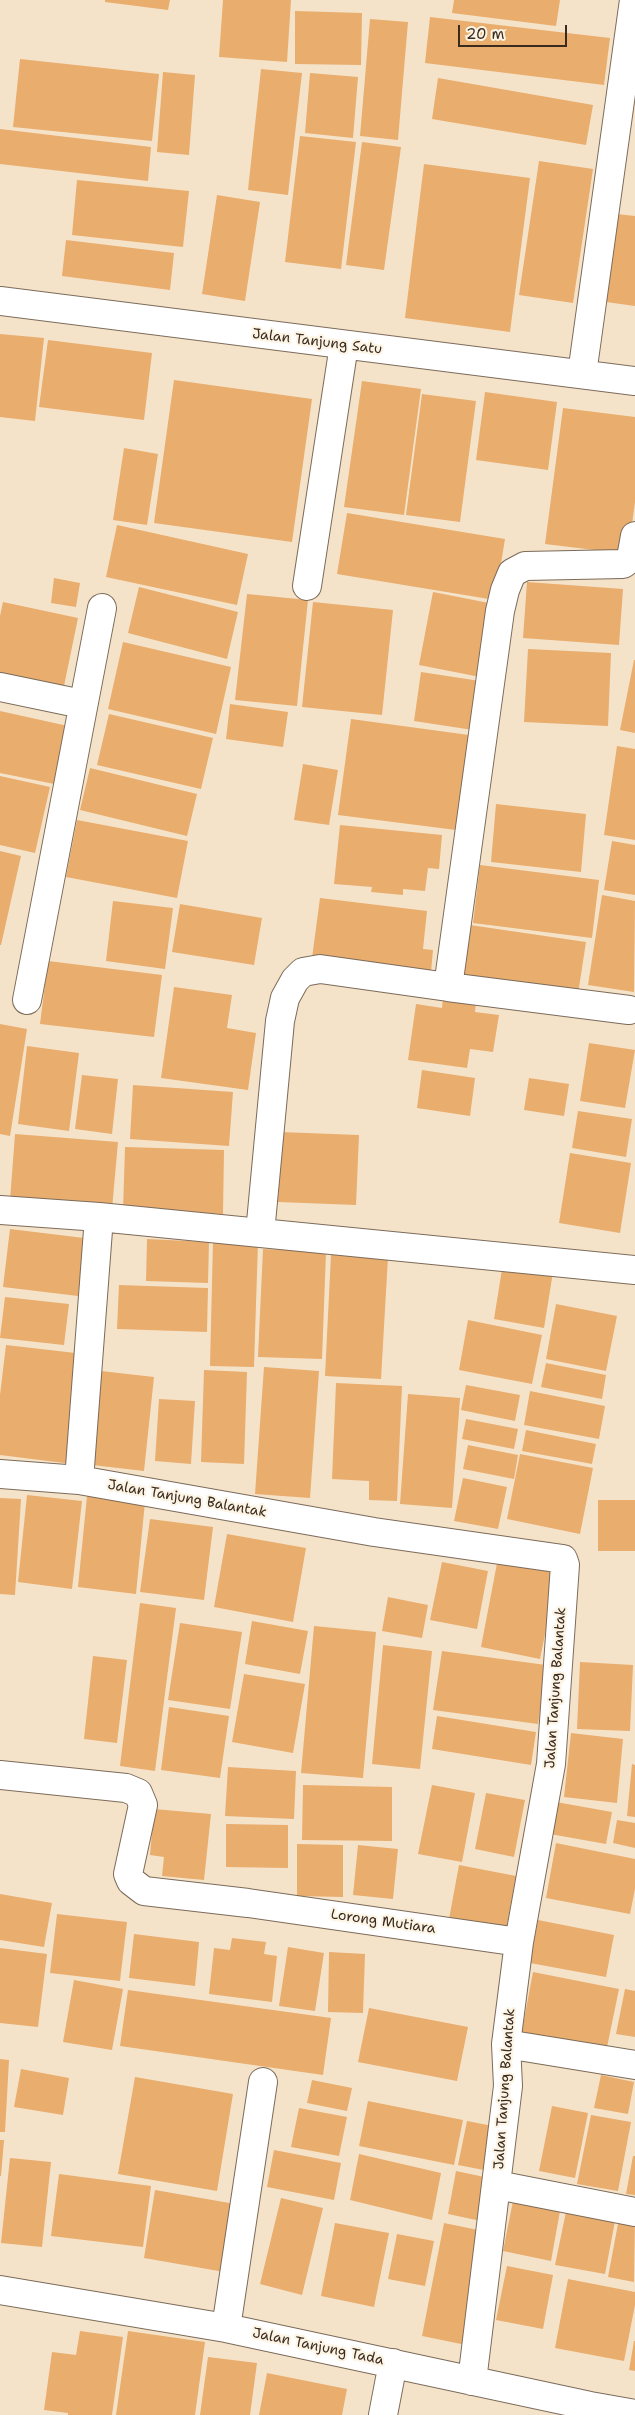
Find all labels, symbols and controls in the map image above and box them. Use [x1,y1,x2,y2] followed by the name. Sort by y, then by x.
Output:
[460,15,569,47] scale bar
[466,24,505,44] text: 20 m
[251,326,383,358] street label: Jalan Tanjung Satu
[106,1477,268,1521] street label: Jalan Tanjung Balantak
[542,1607,570,1769] street label: Jalan Tanjung Balantak
[330,1906,436,1938] street label: Lorong Mutiara
[491,2008,519,2170] street label: Jalan Tanjung Balantak
[251,2325,385,2369] street label: Jalan Tanjung Tada

